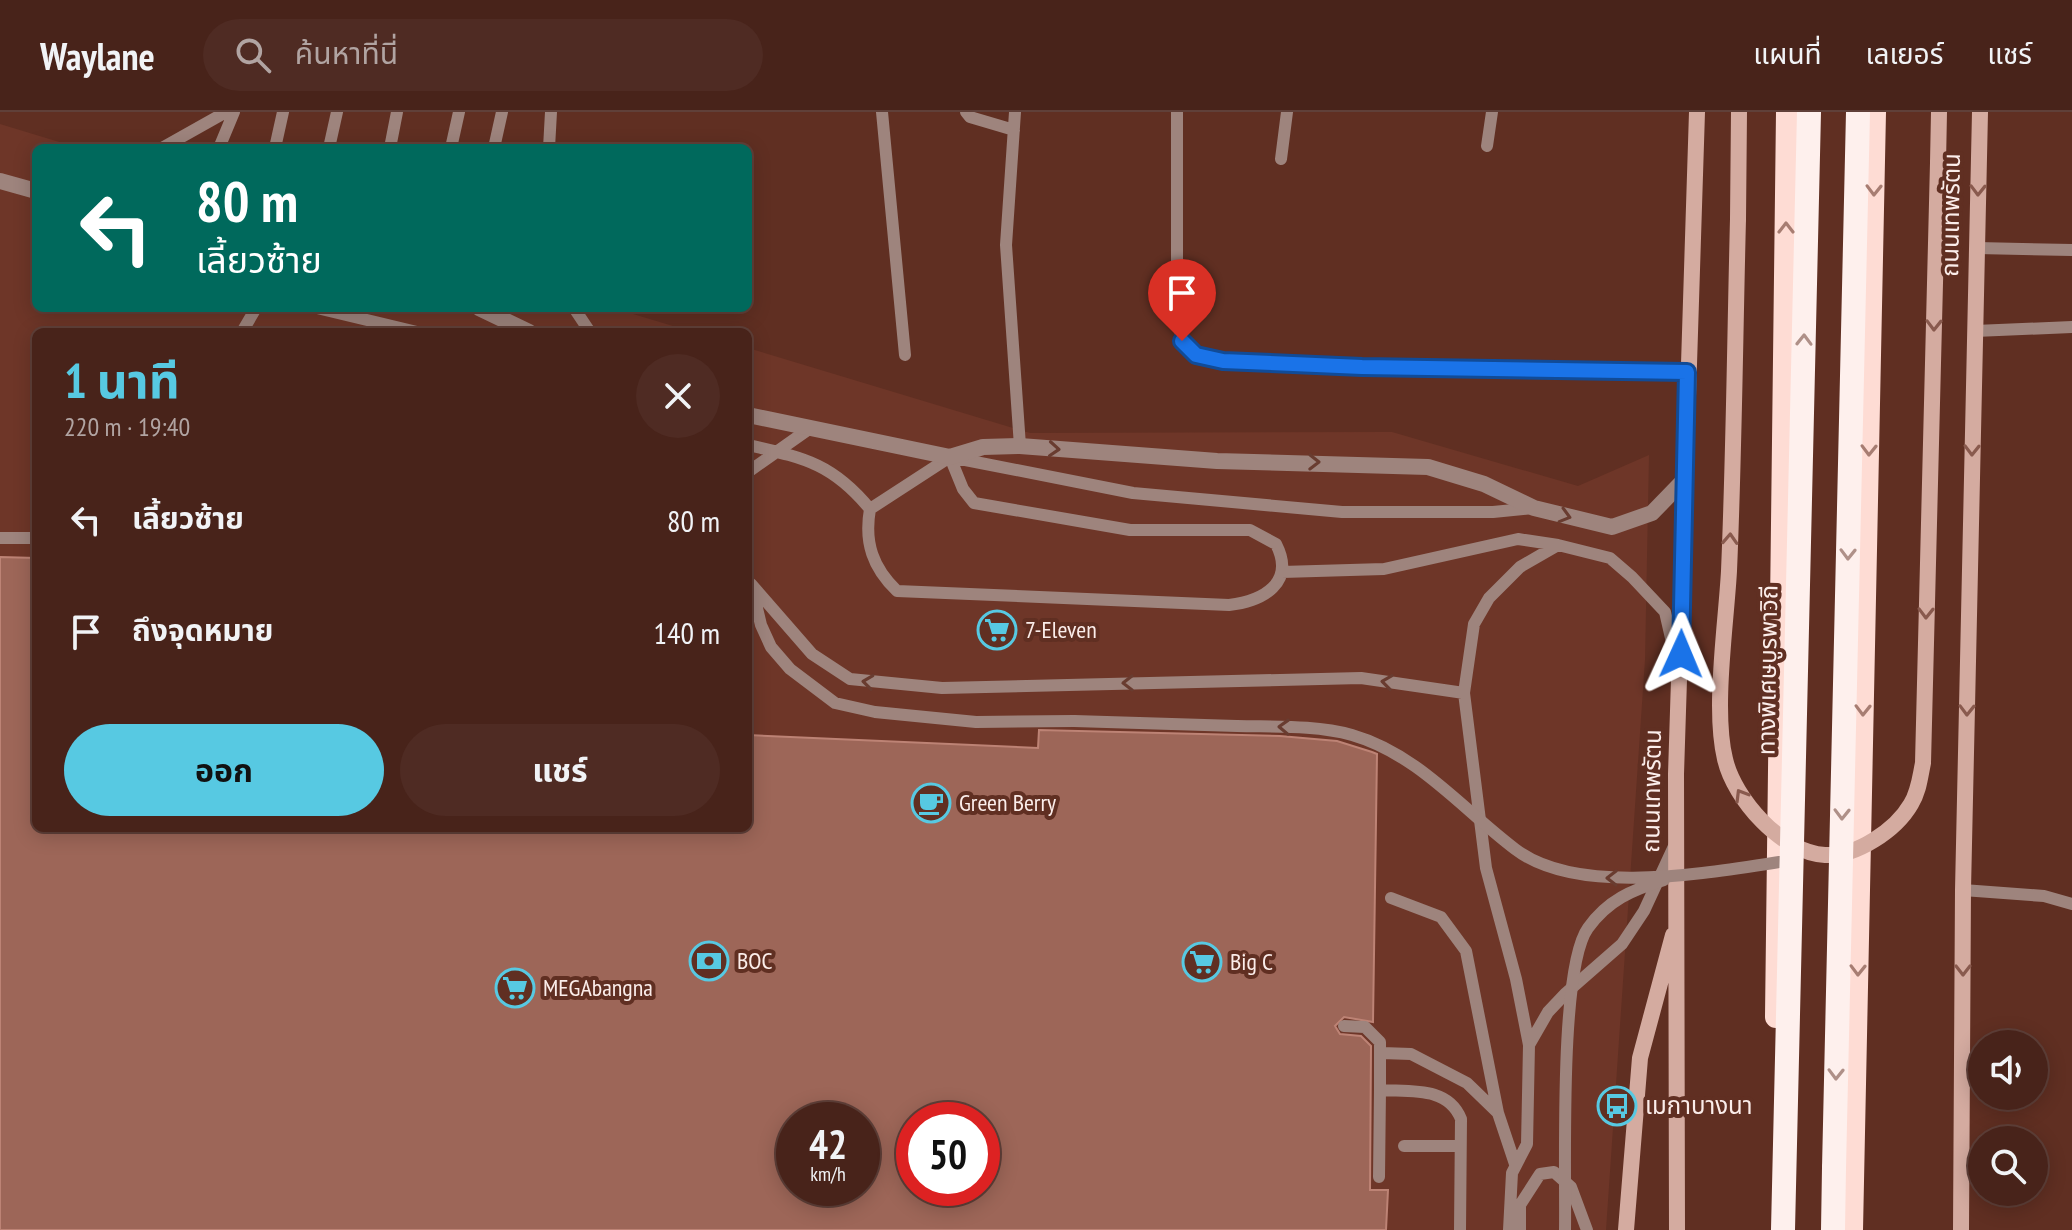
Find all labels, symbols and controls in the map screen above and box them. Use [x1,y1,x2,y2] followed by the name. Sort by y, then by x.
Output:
[203,19,763,91] search box
[40,31,155,80] text: Waylane
[231,33,275,77] icon: search
[295,33,398,72] text: ค้นหาที่นี่
[1753,35,1822,72] text: แผนที่
[1866,35,1943,72] text: เลเยอร์
[1987,35,2032,72] text: แชร์
[1934,153,1967,277] street label: ถนนเทพรัตน
[196,165,298,237] text: 80 m
[64,176,168,280] icon: left
[1865,184,1882,197] one-way arrow
[1969,184,1987,197] one-way arrow
[1777,221,1795,234] one-way arrow
[196,236,322,283] text: เลี้ยวซ้าย
[1148,259,1216,341] pin
[1160,271,1204,315] icon: arrive
[1925,319,1942,332] one-way arrow
[1795,333,1813,346] one-way arrow
[64,349,180,411] text: 1 นาที
[636,354,720,438] button: close
[64,410,190,443] text: 220 m · 19:40
[1048,440,1061,457] one-way arrow
[1860,444,1877,457] one-way arrow
[1964,444,1981,457] one-way arrow
[1308,453,1321,471] one-way arrow
[64,498,108,542] icon: left
[132,498,244,537] text: เลี้ยวซ้าย
[667,501,720,540] text: 80 m
[1557,507,1571,524] one-way arrow
[1722,532,1739,545] one-way arrow
[1839,548,1857,561] one-way arrow
[1751,585,1784,755] street label: ทางพิเศษบูรพาวิถี
[1918,607,1935,620] one-way arrow
[976,609,1018,651] supermarket icon: 7-Eleven
[64,610,108,654] icon: arrive
[132,610,273,649] text: ถึงจุดหมาย
[1639,612,1723,696] position arrow
[654,613,720,652] text: 140 m
[1025,614,1097,645] place label: 7-Eleven
[861,673,874,690] one-way arrow
[1380,674,1394,691] one-way arrow
[1121,675,1134,692] one-way arrow
[1855,704,1872,717] one-way arrow
[1958,704,1976,717] one-way arrow
[1277,718,1290,736] one-way arrow
[64,724,384,816] button: ออก
[400,724,720,816] button: แชร์
[1635,729,1668,853] street label: ถนนเทพรัตน
[910,782,952,824] cafe icon: Green Berry
[959,787,1056,818] place label: Green Berry
[1735,789,1751,804] one-way arrow
[1834,808,1851,821] one-way arrow
[1605,869,1618,887] one-way arrow
[688,940,730,982] bank icon: BOC
[1181,941,1223,983] supermarket icon: Big C
[737,945,772,976] place label: BOC
[1230,946,1273,977] place label: Big C
[1849,964,1867,977] one-way arrow
[1954,964,1972,977] one-way arrow
[494,967,536,1009] supermarket icon: MEGAbangna
[543,972,653,1003] place label: MEGAbangna
[1968,1030,2048,1206] map controls
[1968,1030,2048,1110] button: sound
[1828,1068,1845,1081] one-way arrow
[1596,1085,1638,1127] bus stop icon: เมกาบางนา
[1645,1090,1753,1121] place label: เมกาบางนา
[896,1102,1000,1206] speed limit sign: 50
[809,1118,847,1170] text: 42
[1968,1126,2048,1206] button: search
[810,1161,846,1187] text: km/h

